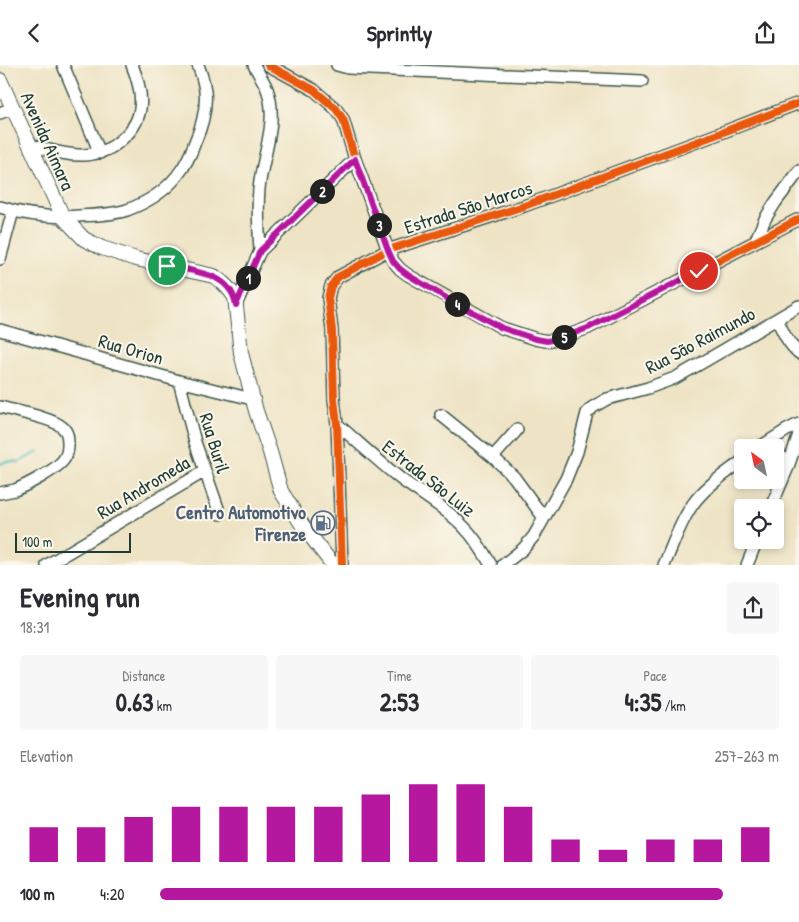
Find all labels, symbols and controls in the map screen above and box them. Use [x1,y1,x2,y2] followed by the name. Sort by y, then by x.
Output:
[367,18,432,48] text: Sprintly
[20,19,48,47] icon: back
[751,19,779,47] icon: share
[15,88,81,195] street label: Avenida Aimara
[401,174,535,240] street label: Estrada São Marcos
[310,179,334,203] pin: 2
[319,182,326,201] text: 2
[366,213,392,237] pin: 3
[376,216,383,235] text: 3
[146,245,188,287] pin
[678,250,720,292] pin
[153,252,181,280] icon: arrive
[685,257,713,285] icon: check
[236,265,260,291] pin: 1
[246,269,251,288] text: 1
[444,291,470,317] pin: 4
[455,295,460,314] text: 4
[641,300,760,380] street label: Rua São Raimundo
[552,325,576,349] pin: 5
[95,327,167,371] street label: Rua Orion
[562,328,567,347] text: 5
[194,410,237,477] street label: Rua Buril
[377,433,481,523] street label: Estrada São Luiz
[734,439,784,489] north arrow
[734,439,784,549] map controls
[92,449,195,525] street label: Rua Andromeda
[176,499,306,547] place label: Centro Automotivo Firenze
[734,499,784,549] button: locate
[310,510,336,536] fuel station icon: Centro Automotivo Firenze
[15,529,131,553] scale bar
[22,532,52,551] text: 100 m
[20,578,140,616] text: Evening run
[727,582,779,634] button: share
[20,616,49,638] text: 18:31
[122,666,165,685] text: Distance
[387,666,412,685] text: Time
[644,666,667,685] text: Pace
[116,685,153,719] text: 0.63
[380,685,419,719] text: 2:53
[624,685,661,719] text: 4:35
[153,696,172,715] text: km
[661,696,686,715] text: /km
[20,745,73,767] text: Elevation
[715,745,779,767] text: 257–263 m
[20,883,55,905] text: 100 m
[100,883,124,905] text: 4:20

